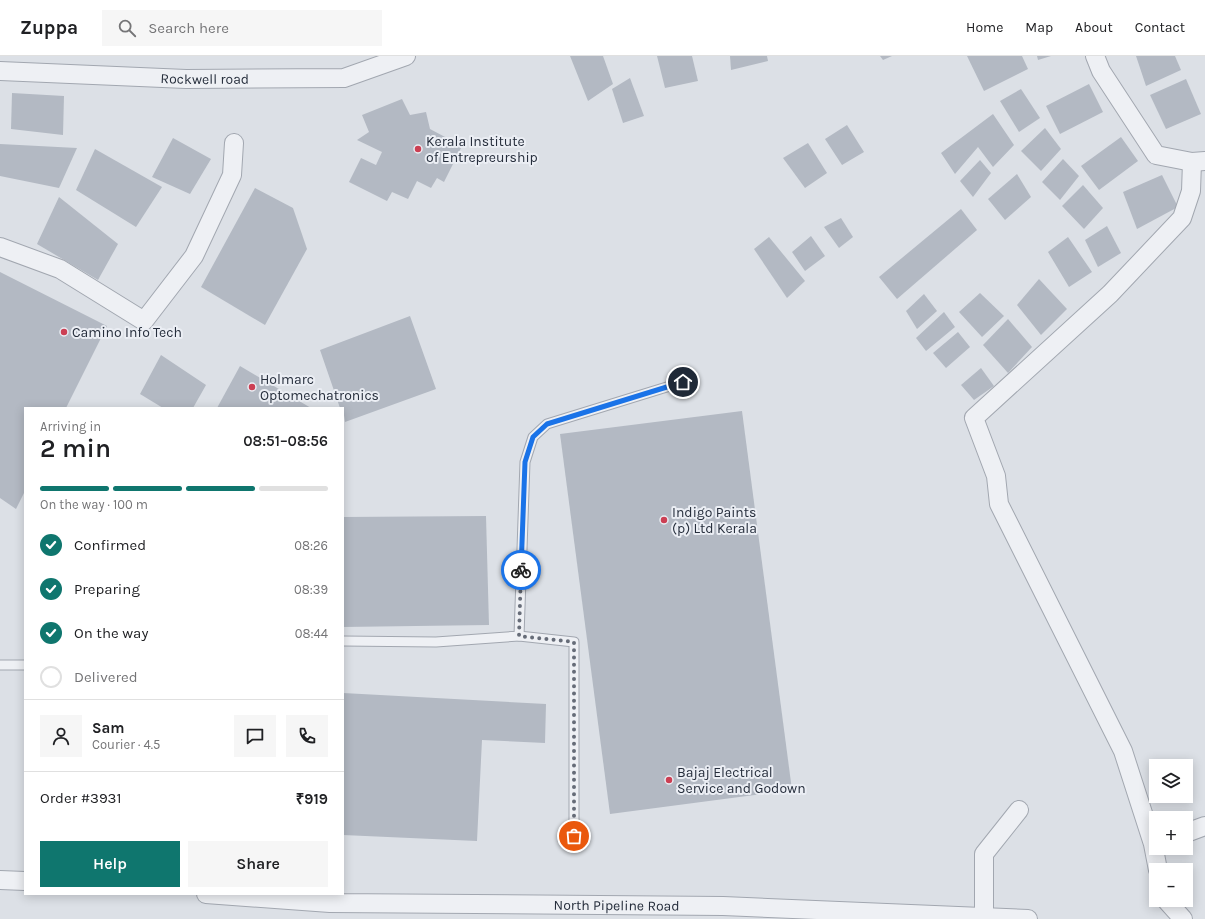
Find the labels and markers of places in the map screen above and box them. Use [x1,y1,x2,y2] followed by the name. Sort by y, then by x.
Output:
[426,133,538,166] place label: Kerala Institute of Entrepreurship
[413,144,423,154] marker: Kerala Institute of Entrepreurship
[72,324,182,341] place label: Camino Info Tech
[59,327,69,337] marker: Camino Info Tech
[666,365,700,399] pin
[260,371,379,404] place label: Holmarc Optomechatronics
[247,382,257,392] marker: Holmarc Optomechatronics
[672,504,757,537] place label: Indigo Paints (p) Ltd Kerala
[659,515,669,525] marker: Indigo Paints (p) Ltd Kerala
[677,764,806,797] place label: Bajaj Electrical Service and Godown
[664,775,674,785] marker: Bajaj Electrical Service and Godown
[557,819,591,853] pin

